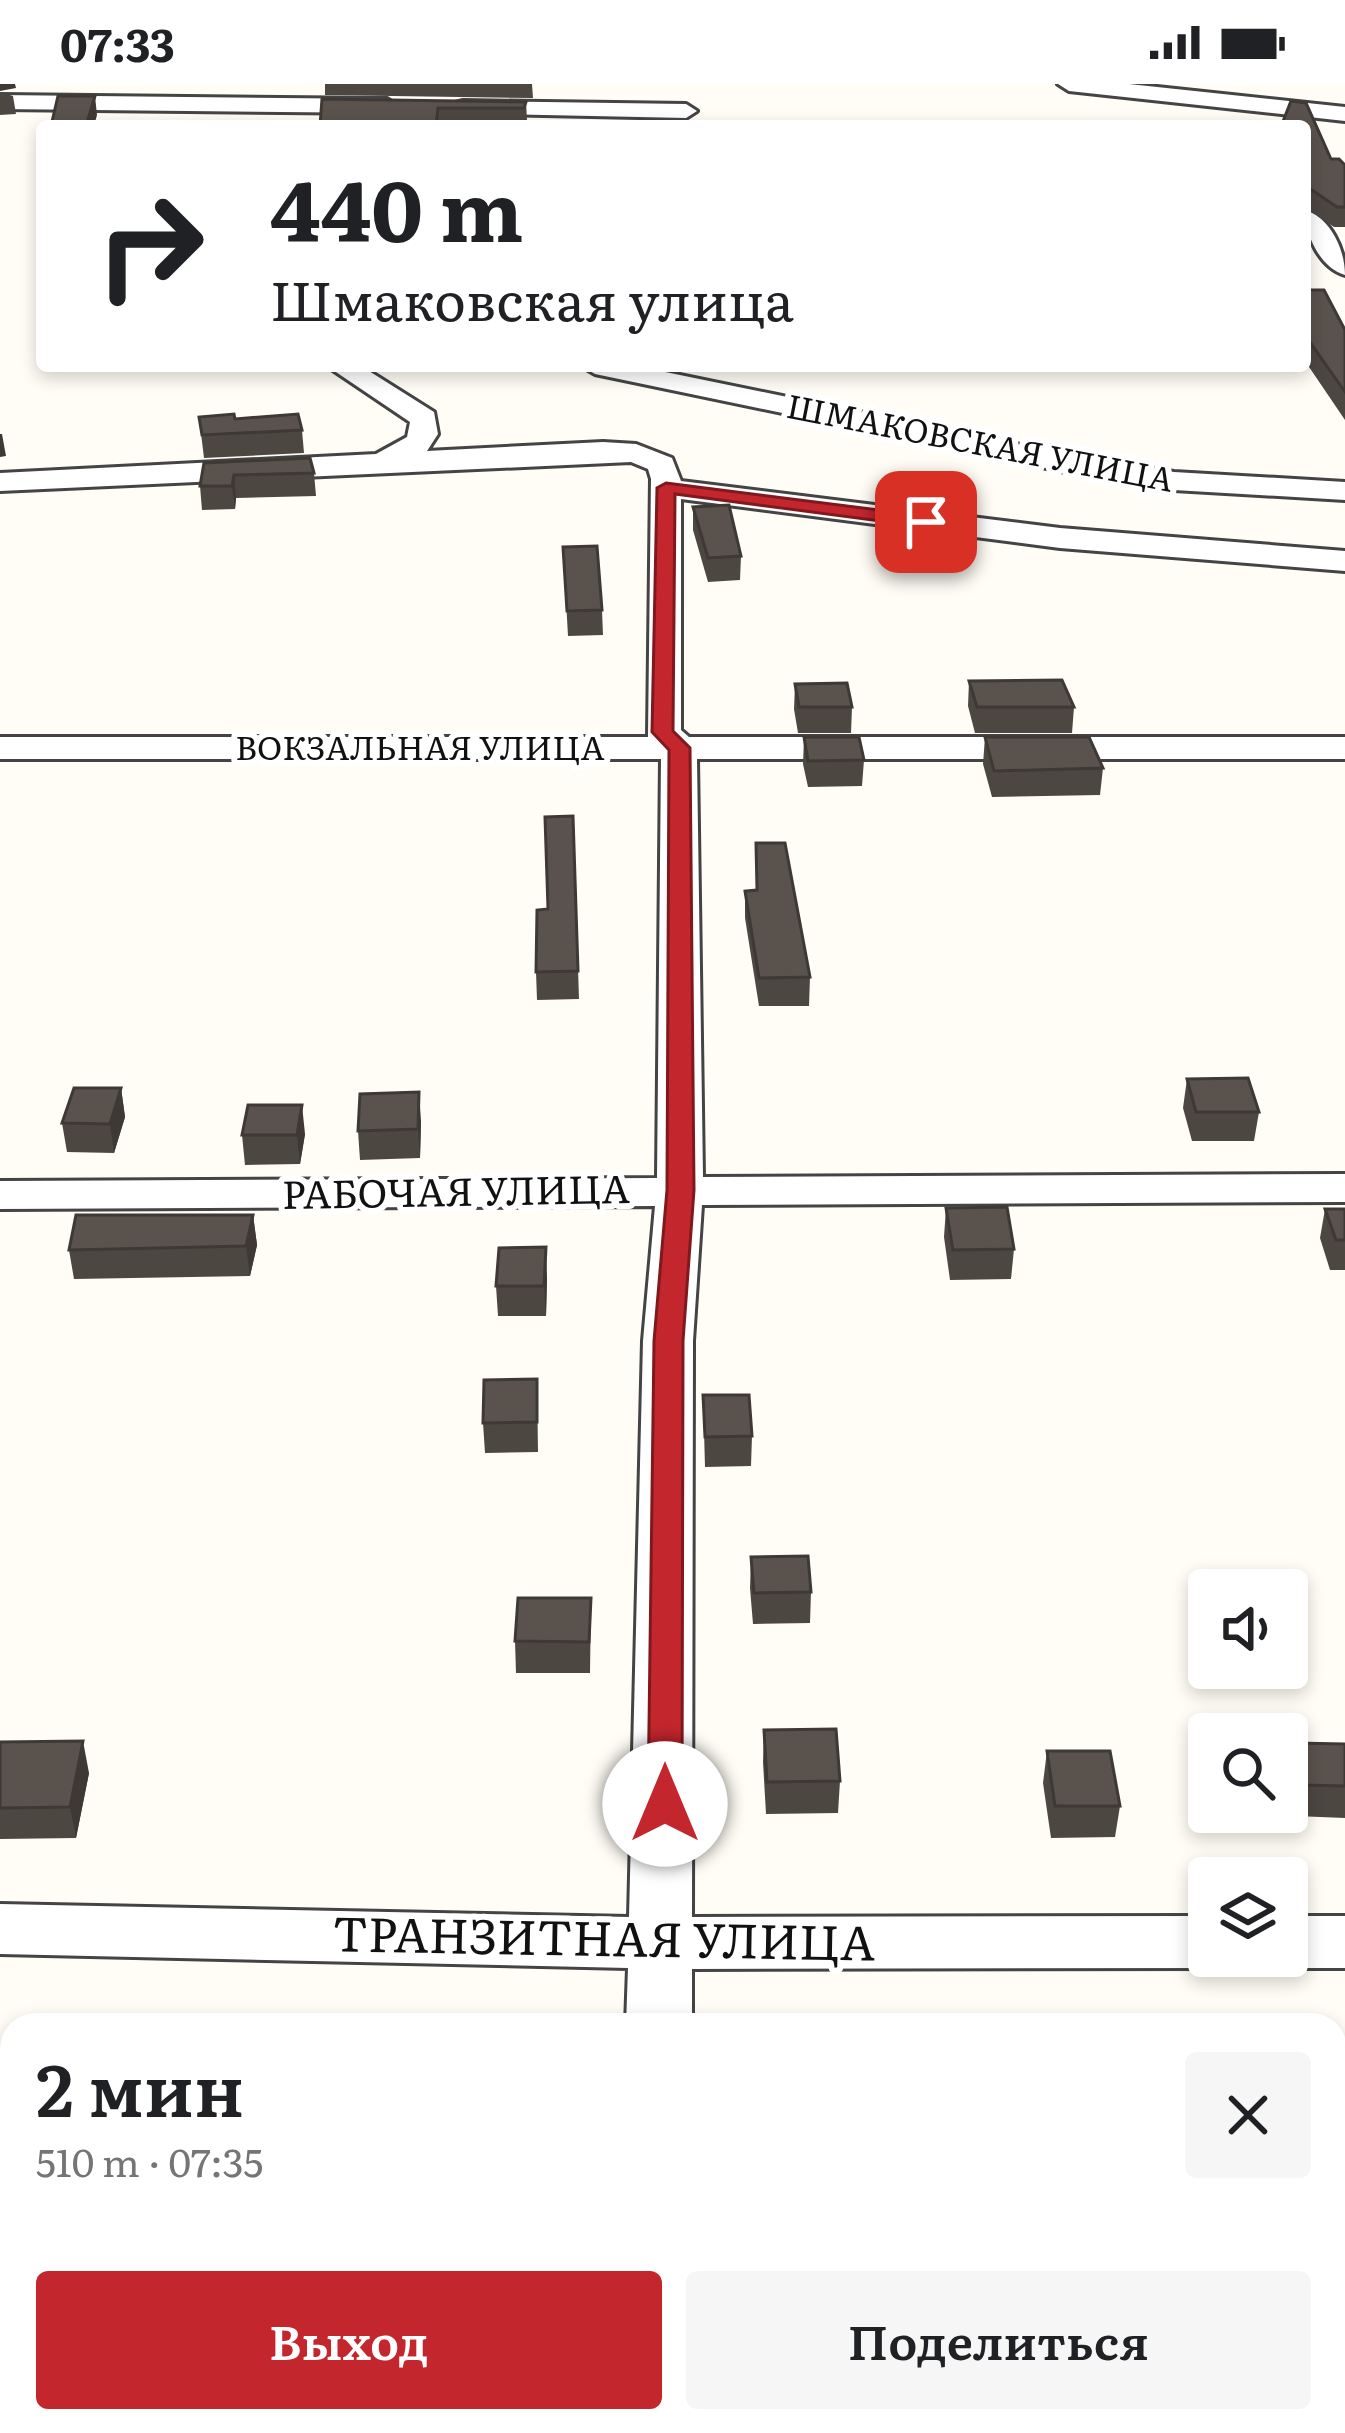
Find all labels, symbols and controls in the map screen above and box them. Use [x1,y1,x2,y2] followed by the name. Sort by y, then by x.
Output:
[60,9,175,76] text: 07:33
[270,143,524,268] text: 440 m
[72,168,228,324] icon: right
[270,257,794,338] text: Шмаковская улица
[783,379,1178,502] street label: ШМАКОВСКАЯ УЛИЦА
[875,471,977,573] pin
[893,489,959,555] icon: arrive
[235,721,605,770] street label: ВОКЗАЛЬНАЯ УЛИЦА
[281,1157,631,1221] street label: РАБОЧАЯ УЛИЦА
[1188,1569,1308,1977] map controls
[1188,1569,1308,1689] button: sound
[1188,1713,1308,1833] button: search
[602,1741,728,1867] position arrow
[1188,1857,1308,1977] button: layers
[332,1895,876,1976] street label: ТРАНЗИТНАЯ УЛИЦА
[36,2032,244,2139] text: 2 мин
[1185,2052,1311,2178] button: close
[36,2131,263,2189] text: 510 m · 07:35
[36,2271,662,2409] button: Выход
[686,2271,1311,2409] button: Поделиться

